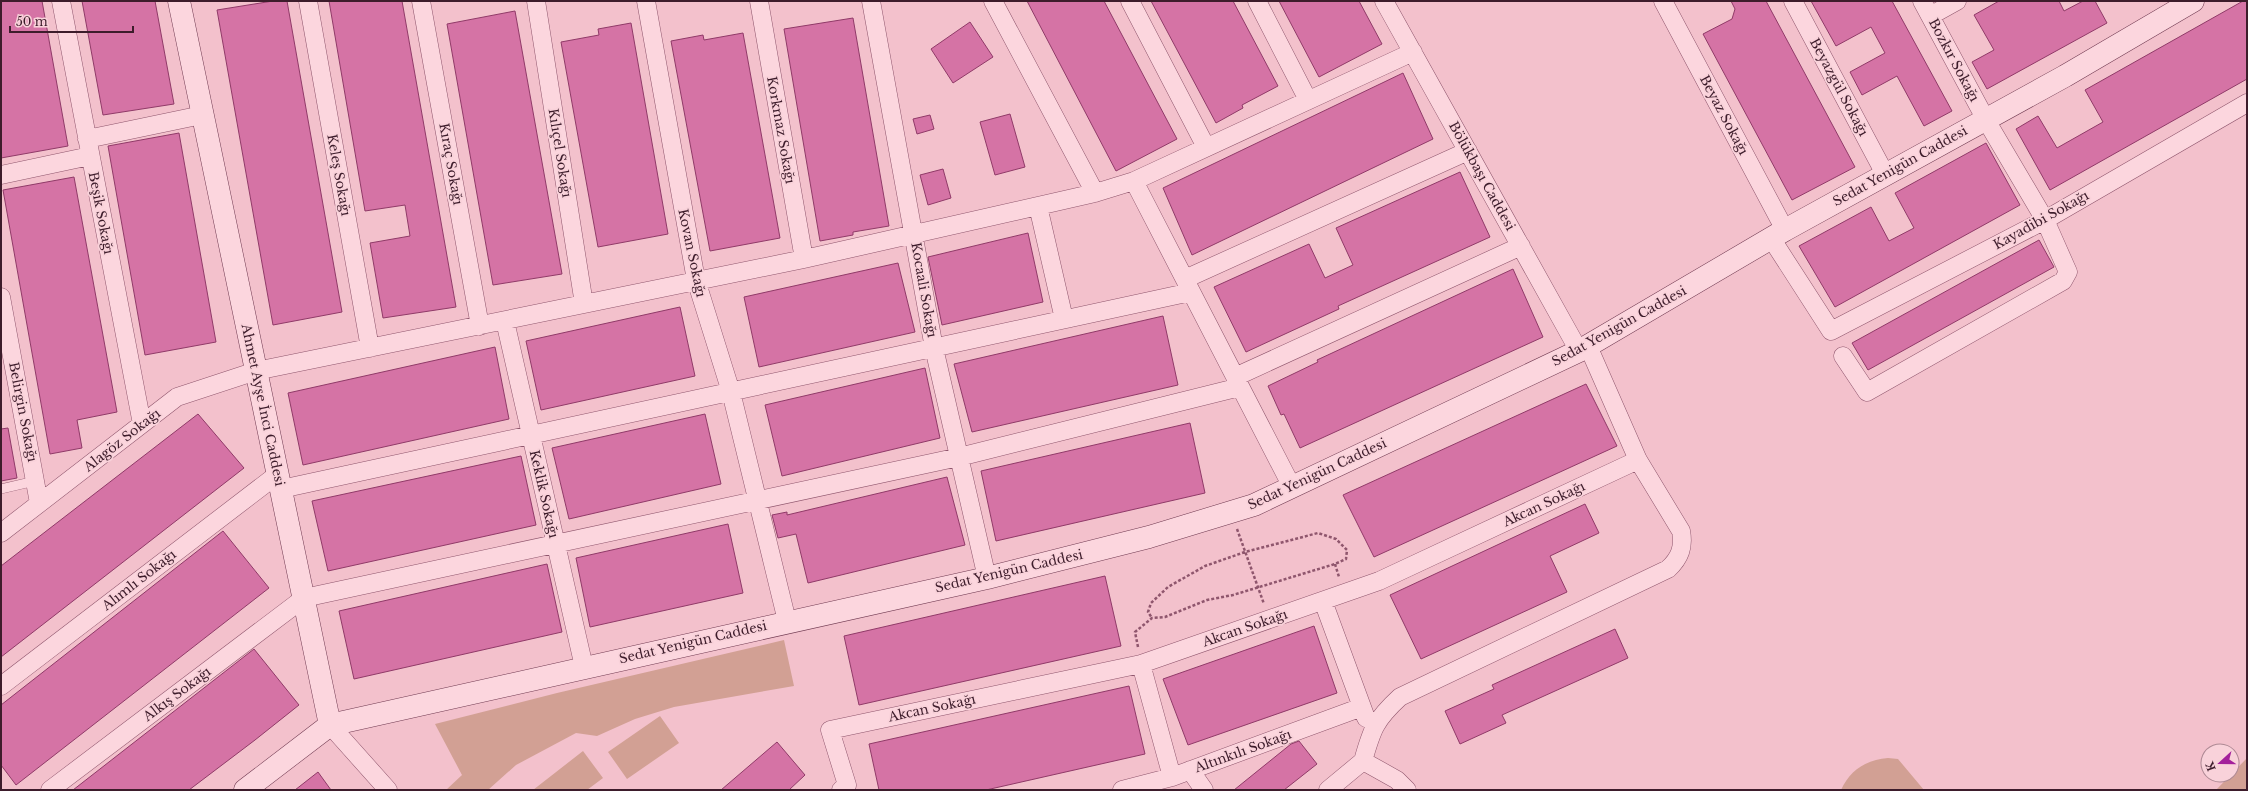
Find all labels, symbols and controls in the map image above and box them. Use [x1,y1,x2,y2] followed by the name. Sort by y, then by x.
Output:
[10,8,133,34] scale bar
[16,14,48,29] text: 50 m
[1925,15,1983,105] street label: Bozkır Sokağı
[1806,35,1872,139] street label: Beyazgül Sokağı
[1696,72,1752,158] street label: Beyaz Sokağı
[763,75,799,186] street label: Korkmaz Sokağı
[545,107,576,199] street label: Kılıçel Sokağı
[1445,118,1519,234] street label: Bölükbaşı Caddesi
[435,122,467,207] street label: Kıraç Sokağı
[1830,122,1971,210] street label: Sedat Yenigün Caddesi
[323,133,355,218] street label: Keleş Sokağı
[85,170,117,256] street label: Beşik Sokağı
[1990,186,2092,253] street label: Kayadibi Sokağı
[674,207,710,299] street label: Kovan Sokağı
[907,241,941,339] street label: Kocaali Sokağı
[1549,282,1690,370] street label: Sedat Yenigün Caddesi
[237,321,289,488] street label: Ahmet Ayşe İnci Caddesi
[5,361,41,464] street label: Belirgin Sokağı
[79,404,164,476] street label: Alagöz Sokağı
[1245,434,1390,514] street label: Sedat Yenigün Caddesi
[526,448,563,540] street label: Keklik Sokağı
[1499,477,1588,531] street label: Akcan Sokağı
[98,545,180,615] street label: Alımlı Sokağı
[933,546,1085,596] street label: Sedat Yenigün Caddesi
[1199,605,1290,651] street label: Akcan Sokağı
[617,617,769,667] street label: Sedat Yenigün Caddesi
[139,663,215,726] street label: Alkış Sokağı
[886,690,978,726] street label: Akcan Sokağı
[1191,725,1294,777] street label: Altınkılı Sokağı
[2200,743,2240,783] north arrow
[2202,759,2219,773] text: K

